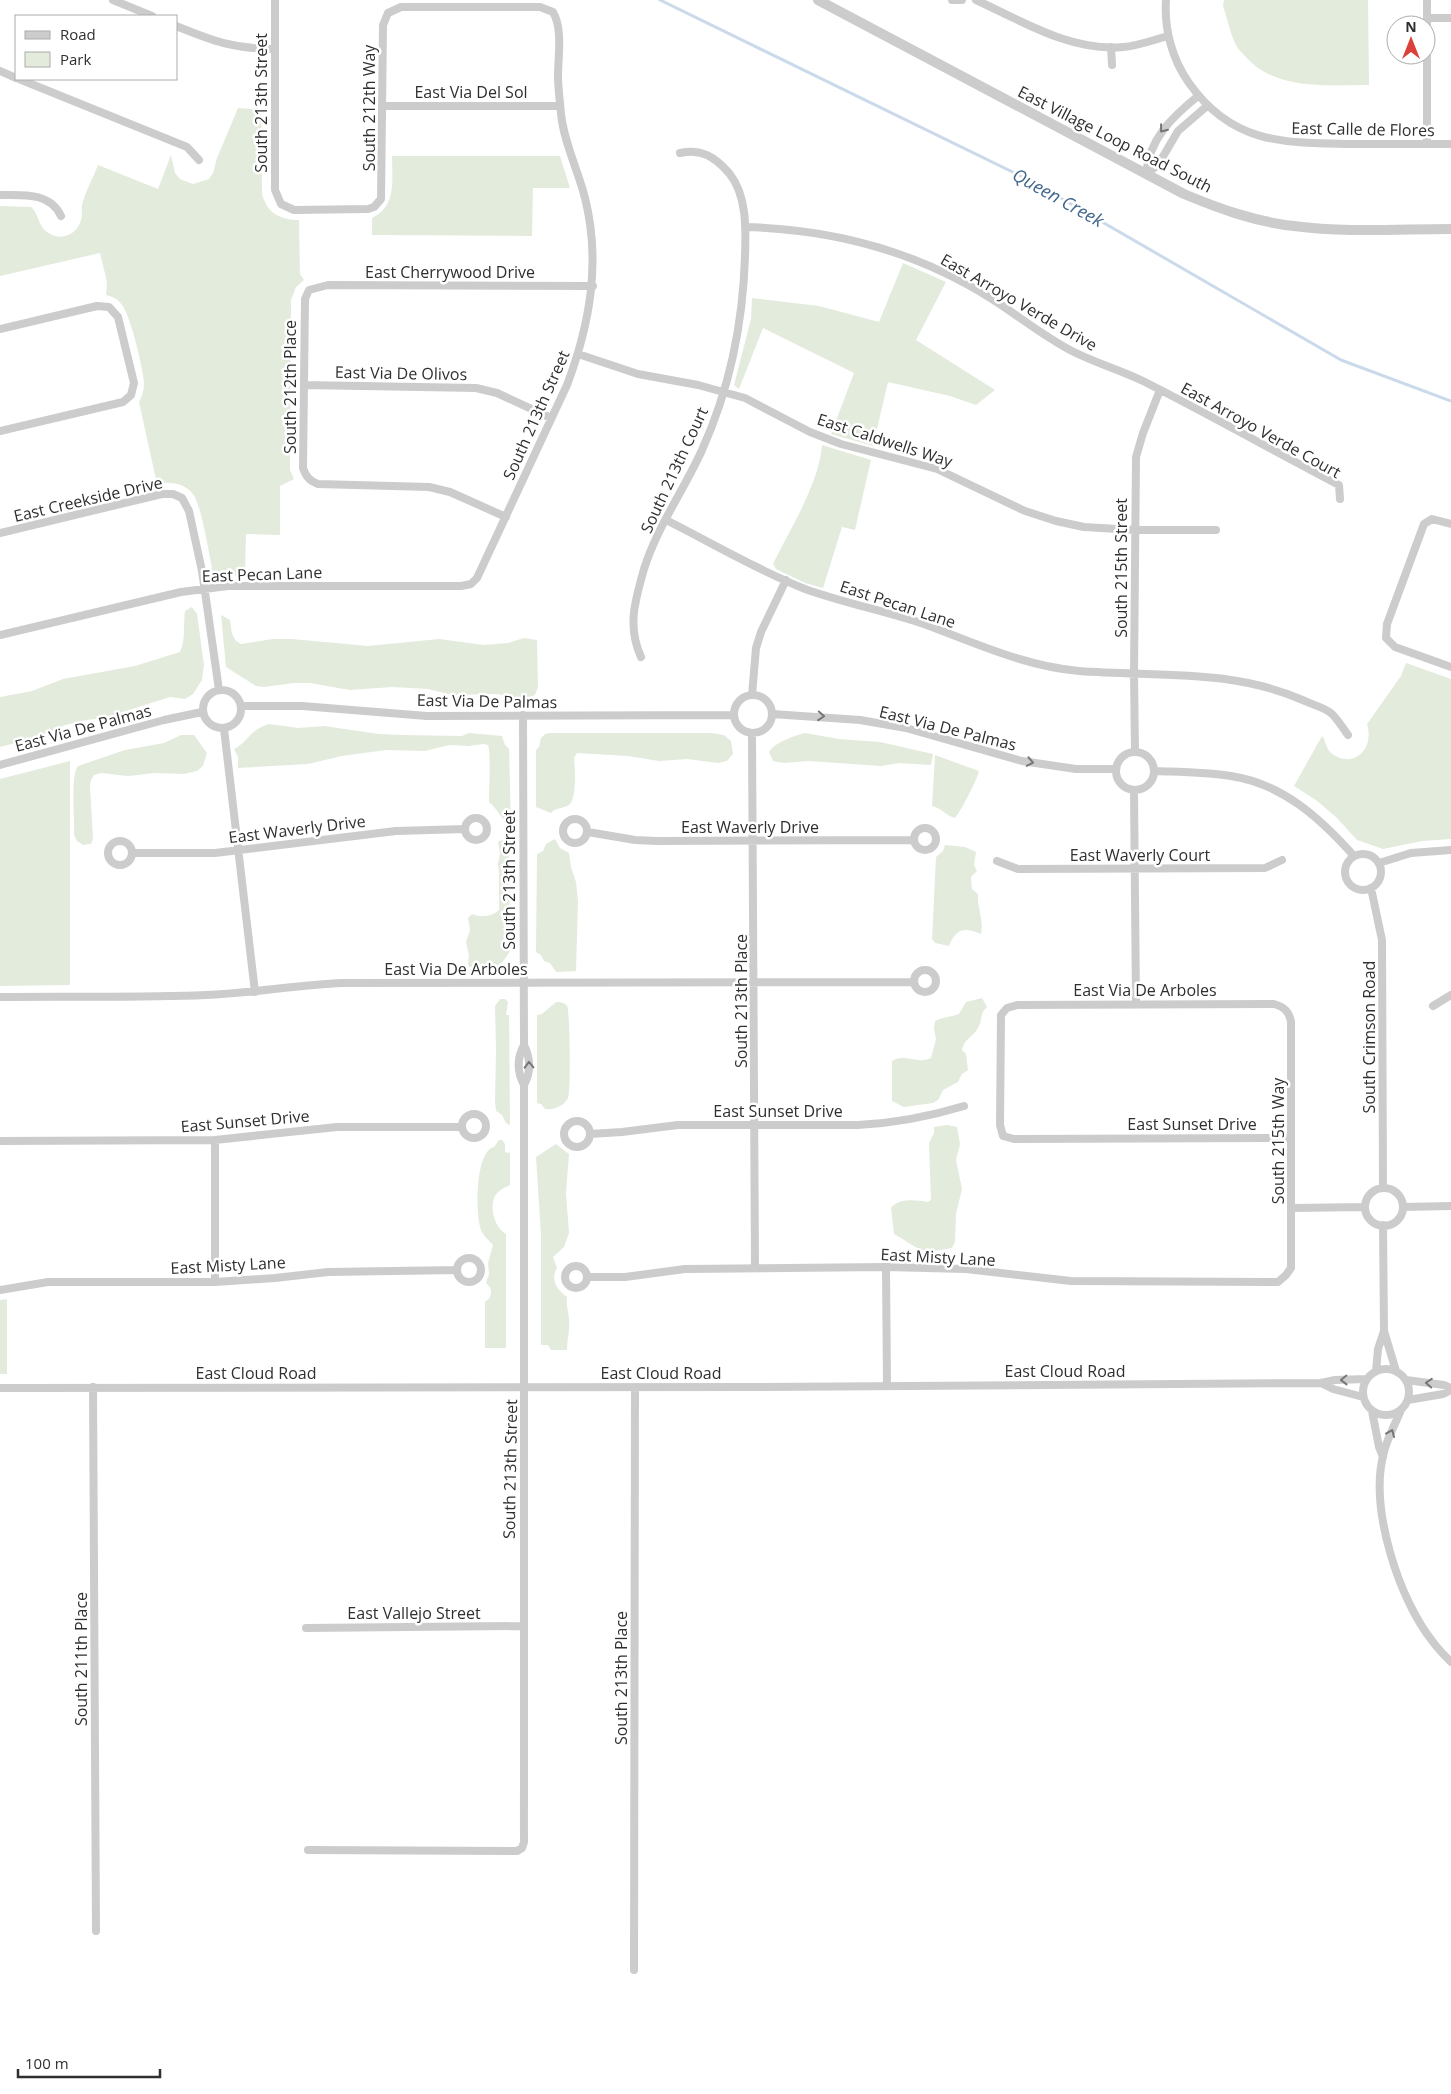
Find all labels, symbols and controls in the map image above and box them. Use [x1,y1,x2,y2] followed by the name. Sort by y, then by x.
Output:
[15,15,178,80] legend
[1386,15,1436,65] north arrow
[1405,17,1417,36] text: N
[60,24,96,44] text: Road
[250,33,272,173] street label: South 213th Street
[358,44,380,171] street label: South 212th Way
[60,49,91,69] text: Park
[1014,80,1216,198] street label: East Village Loop Road South
[414,81,528,103] street label: East Via Del Sol
[1291,117,1435,141] street label: East Calle de Flores
[1160,123,1169,133] one-way arrow
[1009,162,1109,233] water label: Queen Creek
[937,248,1101,356] street label: East Arroyo Verde Drive
[365,261,535,283] street label: East Cherrywood Drive
[279,320,301,454] street label: South 212th Place
[498,346,575,483] street label: South 213th Street
[335,361,467,385] street label: East Via De Olivos
[1177,377,1345,483] street label: East Arroyo Verde Court
[635,403,713,537] street label: South 213th Court
[815,408,956,473] street label: East Caldwells Way
[11,471,165,527] street label: East Creekside Drive
[1110,498,1132,638] street label: South 215th Street
[201,561,323,587] street label: East Pecan Lane
[837,575,959,633] street label: East Pecan Lane
[417,689,557,713] street label: East Via De Palmas
[12,699,154,757] street label: East Via De Palmas
[877,700,1019,756] street label: East Via De Palmas
[817,711,825,722] one-way arrow
[1026,756,1035,767] one-way arrow
[227,810,367,848] street label: East Waverly Drive
[498,810,520,950] street label: South 213th Street
[681,816,819,838] street label: East Waverly Drive
[1070,844,1211,866] street label: East Waverly Court
[730,934,752,1068] street label: South 213th Place
[384,958,528,980] street label: East Via De Arboles
[1358,961,1380,1113] street label: South Crimson Road
[1073,979,1217,1001] street label: East Via De Arboles
[524,1061,534,1068] one-way arrow
[1267,1077,1289,1204] street label: South 215th Way
[713,1100,843,1122] street label: East Sunset Drive
[180,1104,310,1138] street label: East Sunset Drive
[1127,1113,1257,1135] street label: East Sunset Drive
[880,1243,996,1271] street label: East Misty Lane
[170,1251,286,1279] street label: East Misty Lane
[1005,1360,1125,1382] street label: East Cloud Road
[196,1362,316,1384] street label: East Cloud Road
[601,1362,721,1384] street label: East Cloud Road
[1339,1374,1347,1385] one-way arrow
[1424,1378,1432,1389] one-way arrow
[498,1399,522,1539] street label: South 213th Street
[1385,1429,1396,1438] one-way arrow
[70,1592,92,1726] street label: South 211th Place
[347,1602,481,1624] street label: East Vallejo Street
[610,1611,632,1745] street label: South 213th Place
[18,2046,160,2078] scale bar
[25,2053,69,2073] text: 100 m

